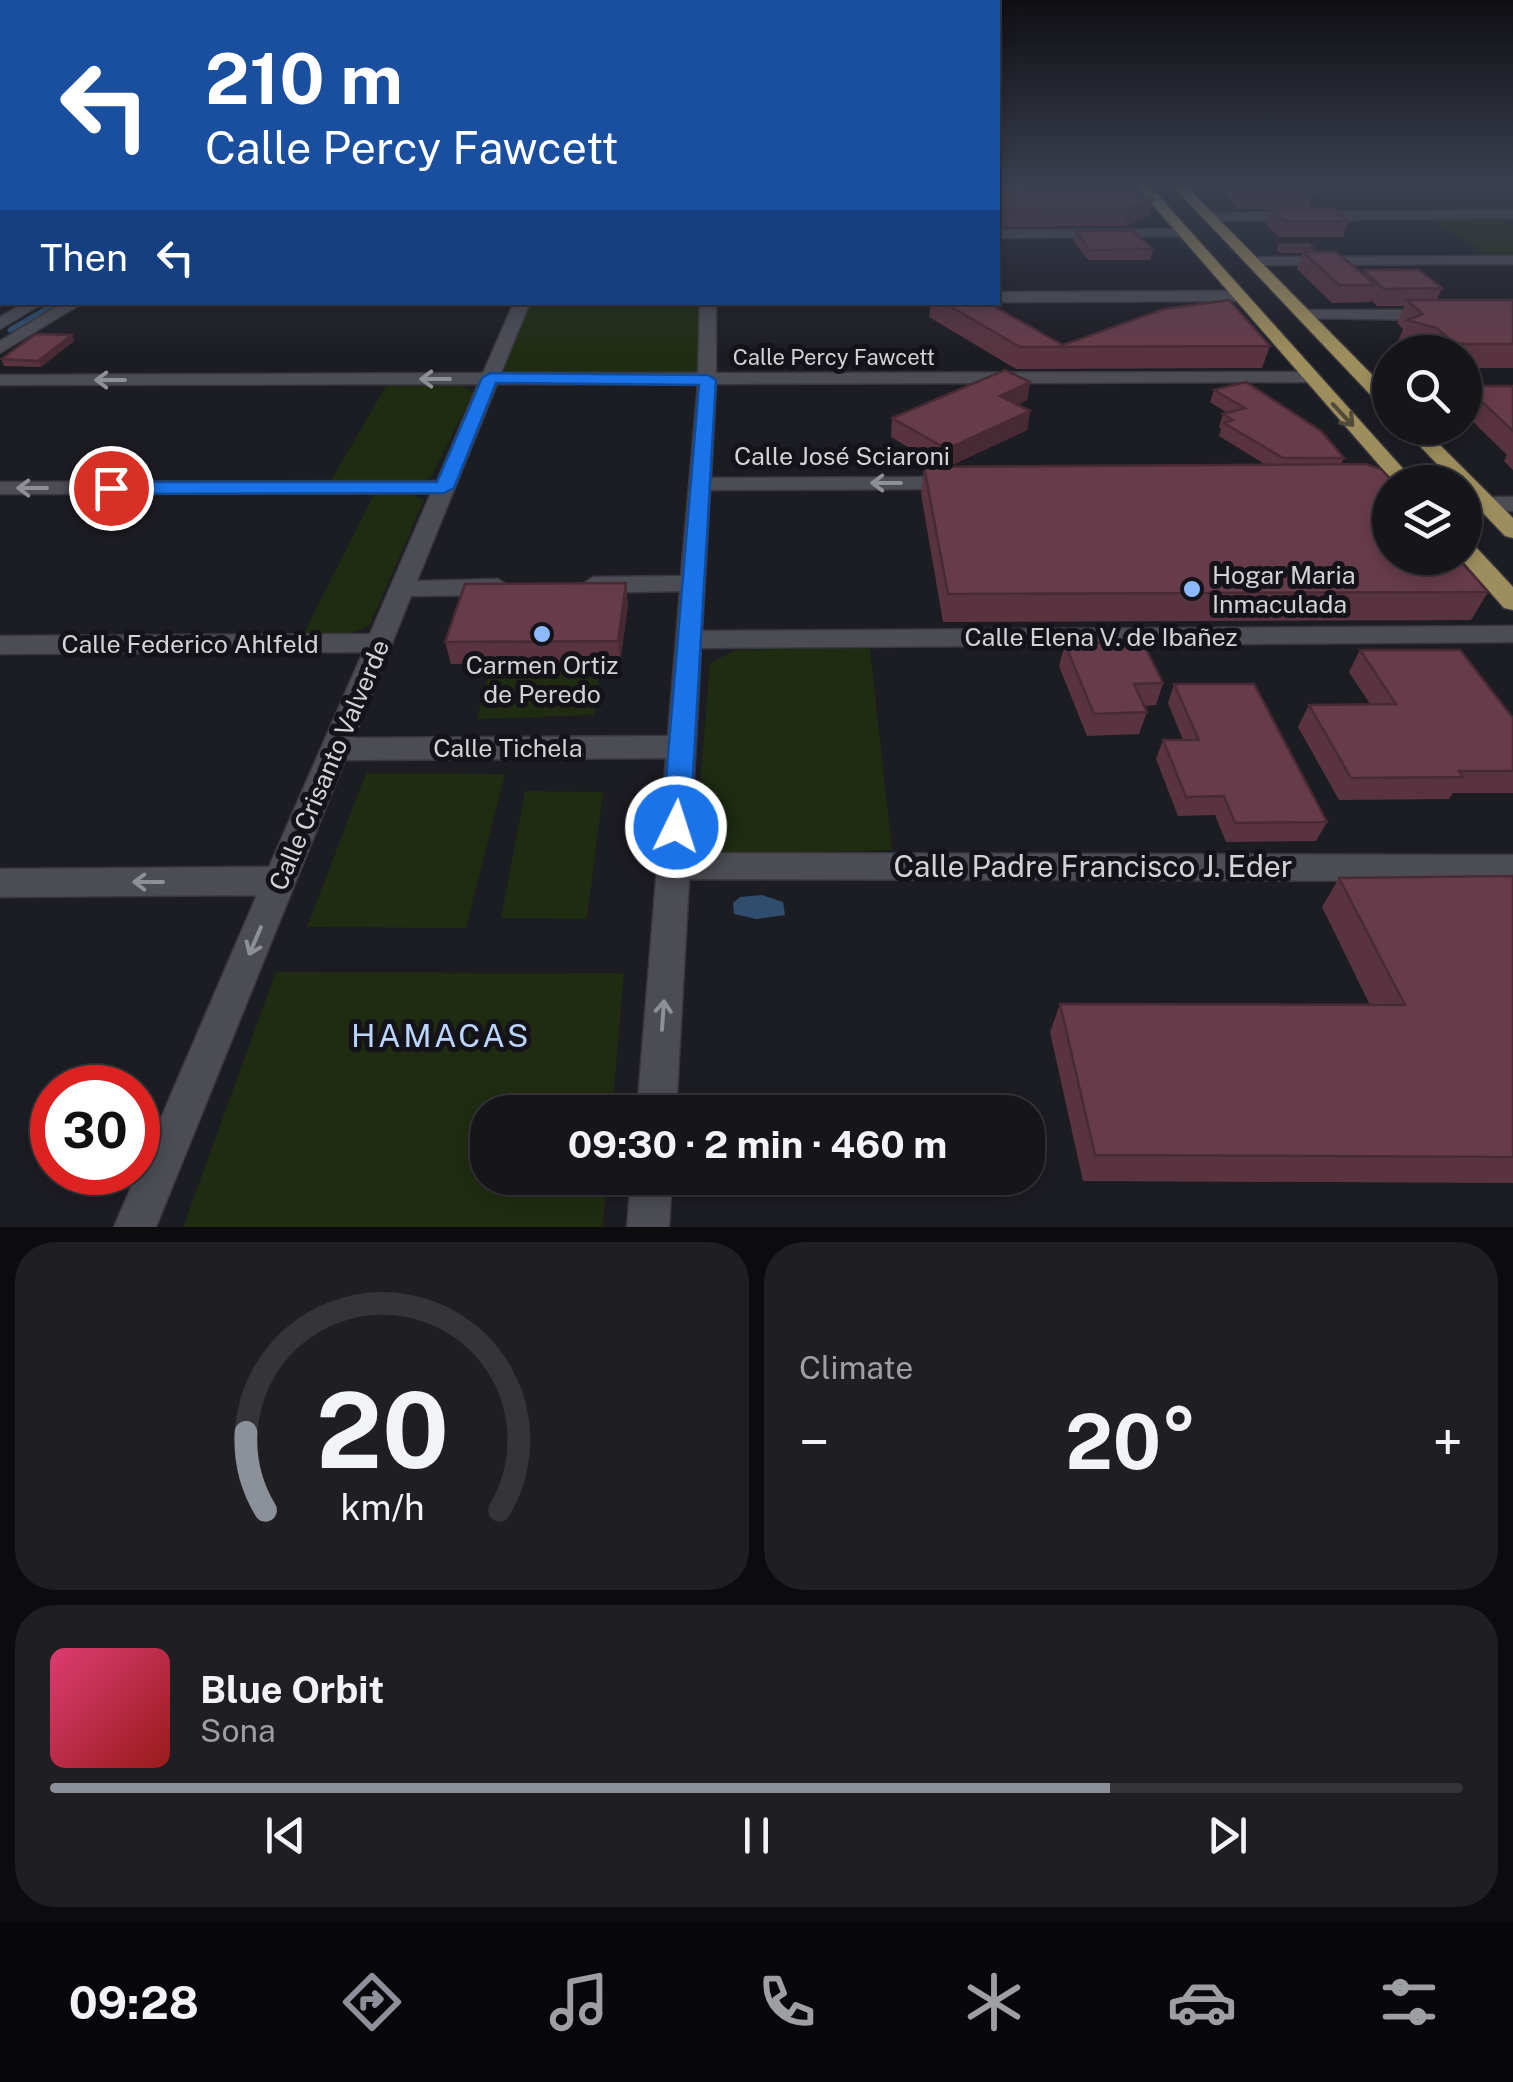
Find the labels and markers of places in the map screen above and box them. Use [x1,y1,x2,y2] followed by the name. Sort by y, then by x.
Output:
[69,446,154,531] pin
[1212,560,1356,619] place label: Hogar Maria Inmaculada
[1181,578,1203,600] marker: Hogar Maria Inmaculada
[531,623,553,645] marker: Carmen Ortiz de Peredo
[466,650,618,709] place label: Carmen Ortiz de Peredo

